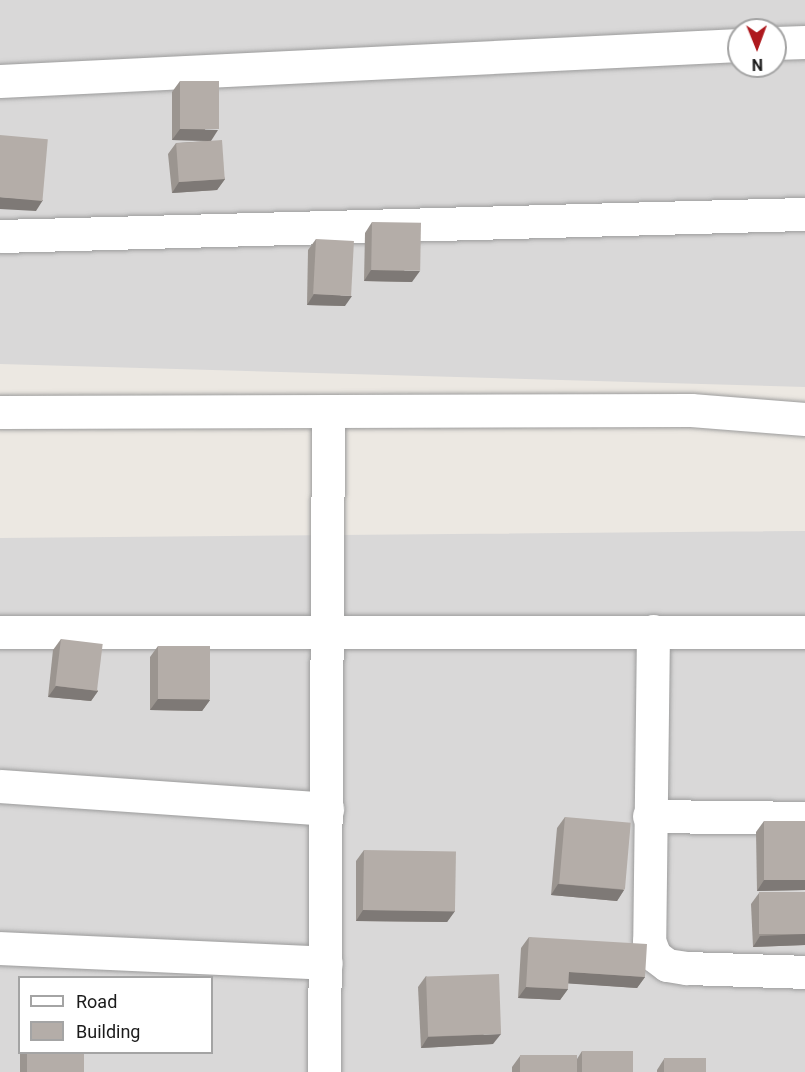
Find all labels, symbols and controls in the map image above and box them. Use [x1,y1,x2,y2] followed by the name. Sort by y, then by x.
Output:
[727,18,787,78] north arrow
[751,55,763,74] text: N
[18,976,213,1054] legend
[76,991,117,1012] text: Road
[76,1021,140,1042] text: Building

